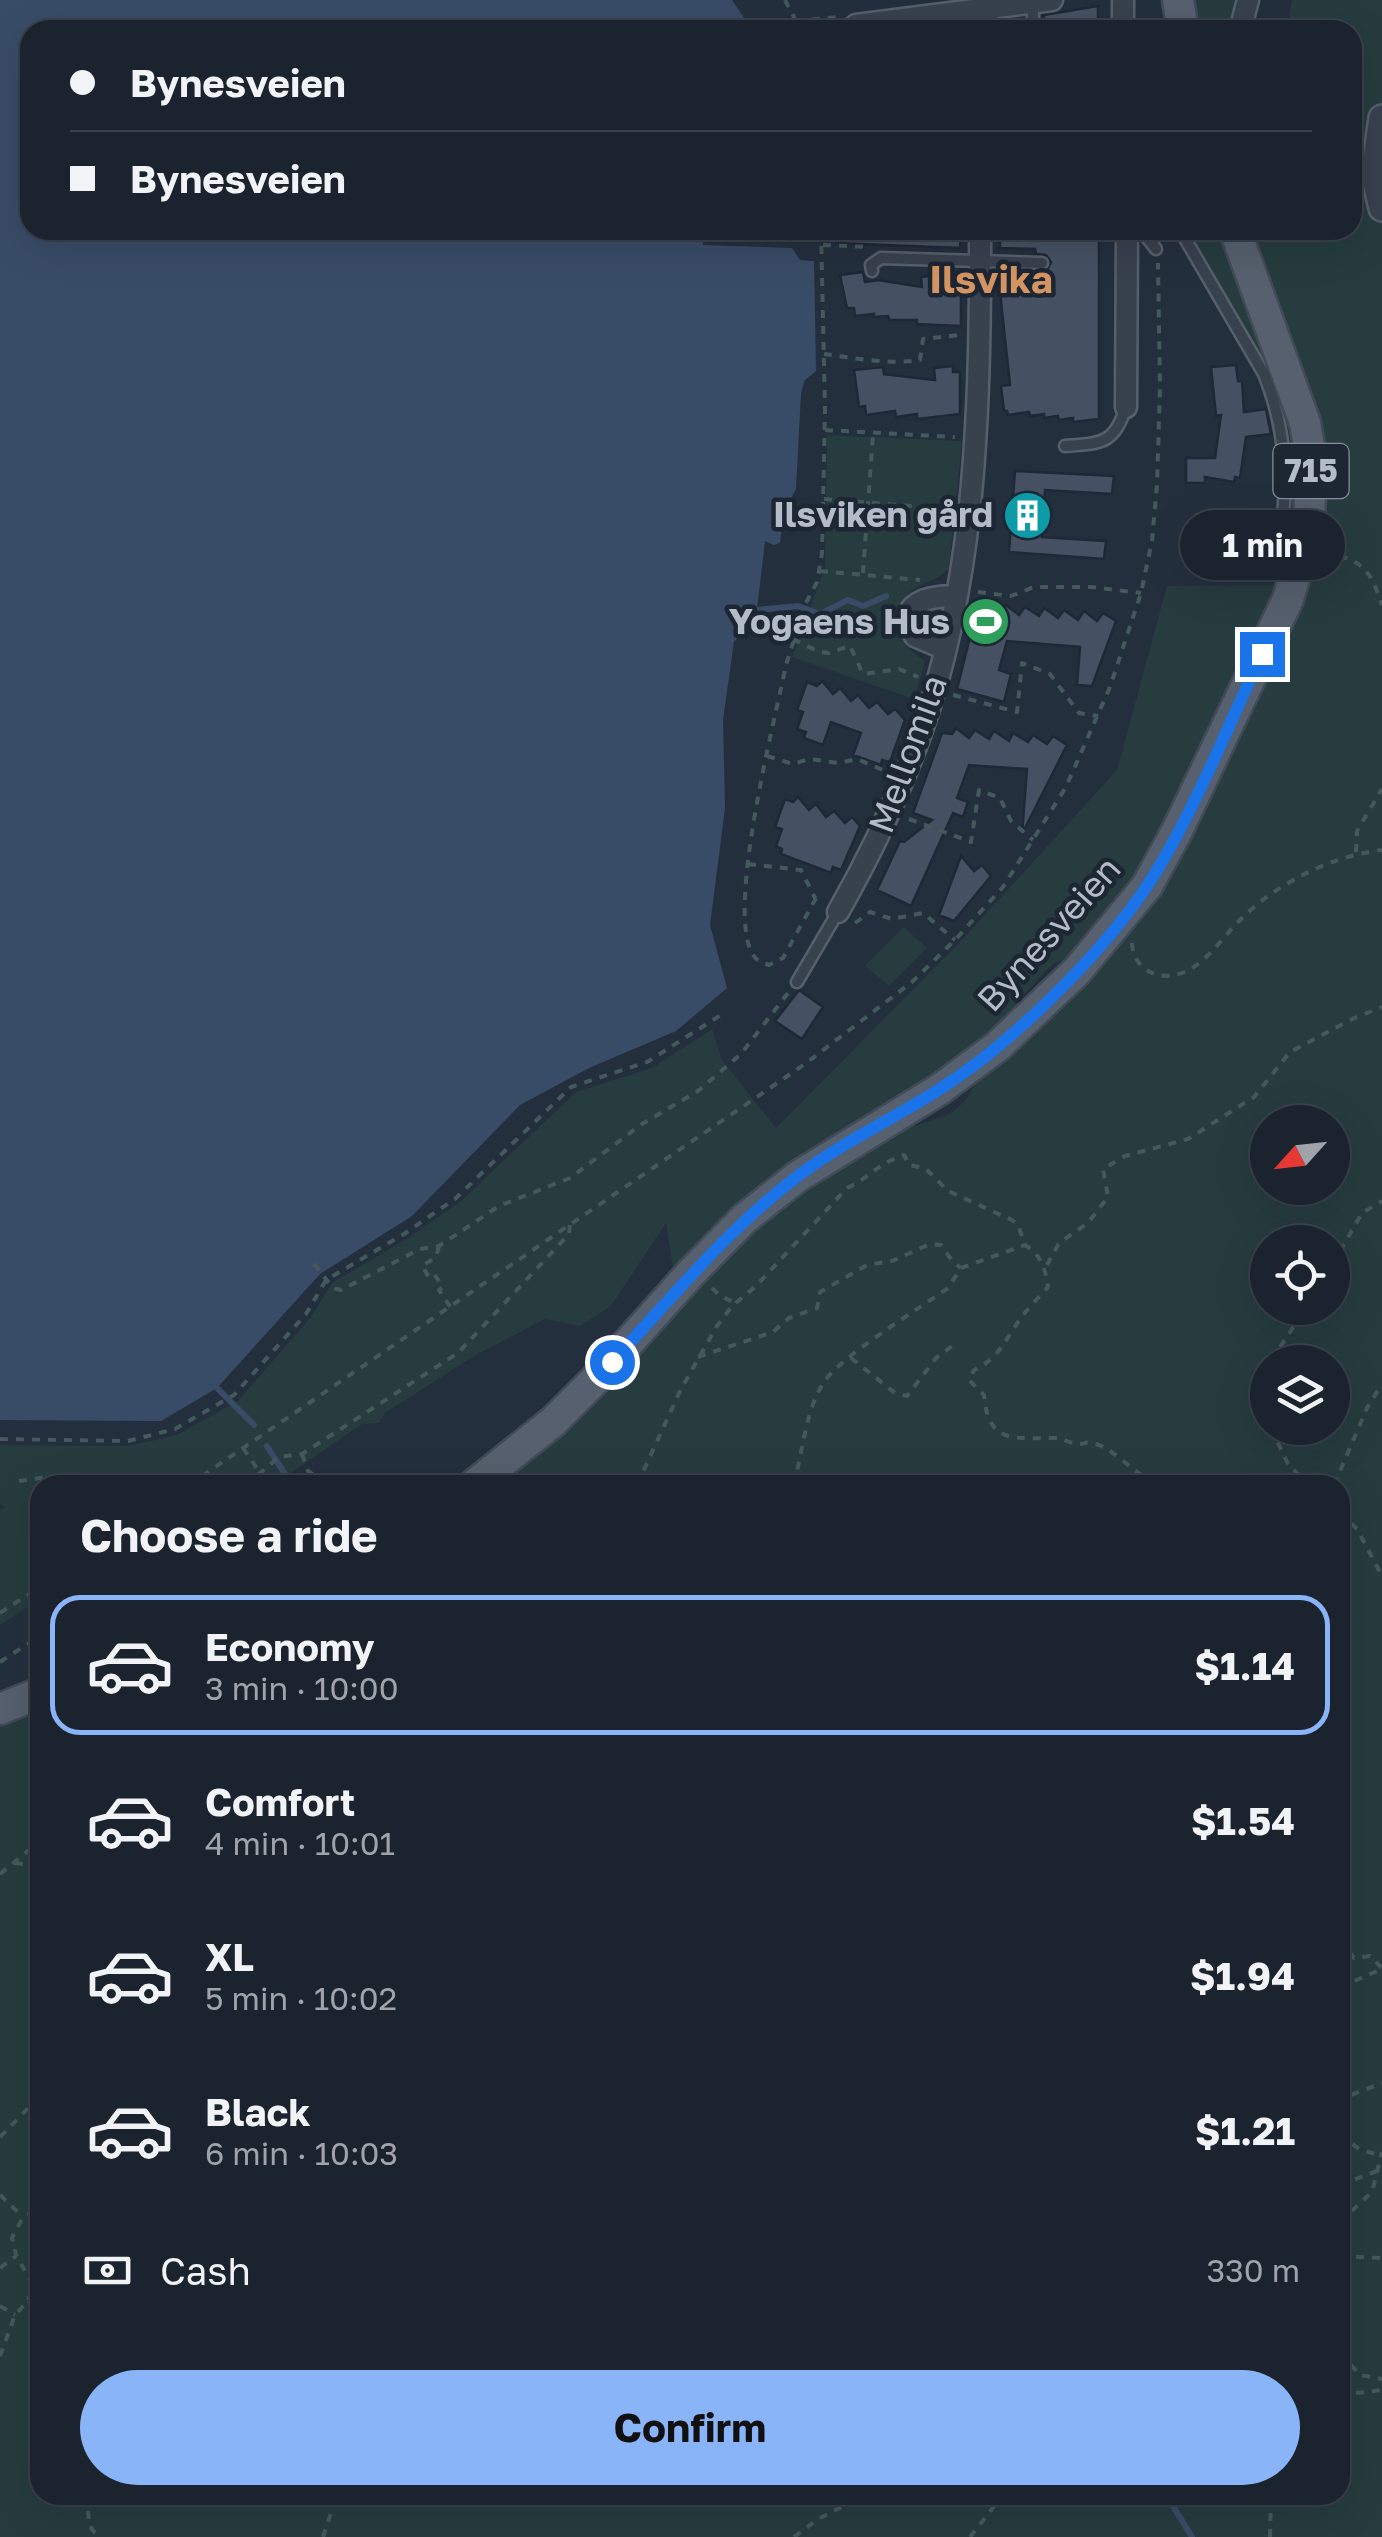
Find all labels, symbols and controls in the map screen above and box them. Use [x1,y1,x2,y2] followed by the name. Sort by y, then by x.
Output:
[130,60,346,105] text: Bynesveien
[130,156,346,201] text: Bynesveien
[929,256,1053,301] district label: Ilsvika
[1274,444,1348,498] road number: 715
[1002,489,1054,541] building icon: Ilsviken gård
[773,493,993,535] place label: Ilsviken gård
[1180,509,1344,579] callout: 1 min
[1222,526,1303,564] text: 1 min
[959,596,1011,648] sports icon: Yogaens Hus
[729,600,950,642] place label: Yogaens Hus
[1240,632,1285,677] route end
[859,669,955,838] street label: Mellomila
[968,847,1129,1019] street label: Bynesveien
[1250,1105,1350,1205] north arrow
[1250,1105,1350,1445] map controls
[1250,1225,1350,1325] button: locate
[590,1340,635,1385] route start
[1250,1345,1350,1445] button: layers
[80,1508,378,1562] text: Choose a ride
[85,1620,175,1710] icon: car
[205,1624,374,1669] text: Economy
[1194,1643,1295,1688] text: $1.14
[205,1669,399,1707] text: 3 min · 10:00
[85,1775,175,1865] icon: car
[205,1779,355,1824] text: Comfort
[1191,1798,1295,1843] text: $1.54
[205,1824,395,1862] text: 4 min · 10:01
[85,1930,175,2020] icon: car
[205,1934,254,1979] text: XL
[1190,1953,1295,1998] text: $1.94
[205,1979,397,2017] text: 5 min · 10:02
[85,2085,175,2175] icon: car
[205,2089,310,2134] text: Black
[1195,2108,1295,2153] text: $1.21
[205,2134,398,2172] text: 6 min · 10:03
[80,2243,135,2298] icon: cash
[160,2248,251,2293] text: Cash
[1206,2251,1300,2289] text: 330 m
[80,2370,1300,2485] button: Confirm

